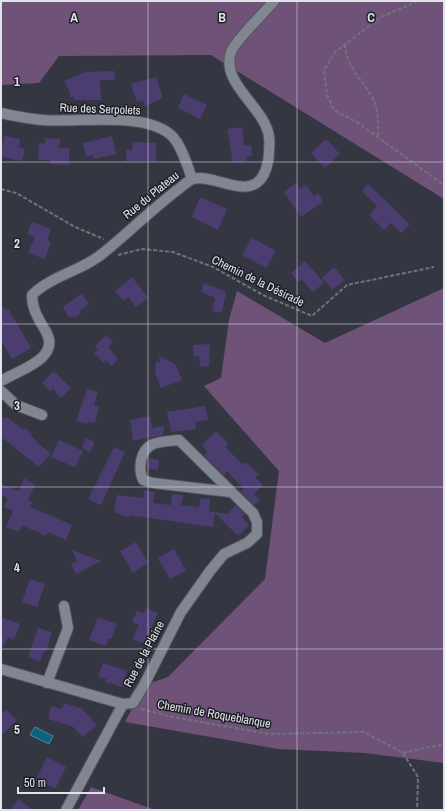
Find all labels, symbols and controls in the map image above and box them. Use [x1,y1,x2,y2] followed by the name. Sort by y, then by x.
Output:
[70,9,78,26] text: A
[218,9,226,26] text: B
[367,9,375,26] text: C
[14,73,20,90] text: 1
[59,100,141,118] street label: Rue des Serpolets
[120,167,182,223] street label: Rue du Plateau
[14,235,20,252] text: 2
[209,252,307,310] street label: Chemin de la Désirade
[14,397,20,414] text: 3
[14,559,20,576] text: 4
[120,618,168,690] street label: Rue de la Plaine
[156,696,272,732] street label: Chemin de Roqueblanque
[14,721,20,738] text: 5
[18,769,104,795] scale bar
[24,775,46,791] text: 50 m

